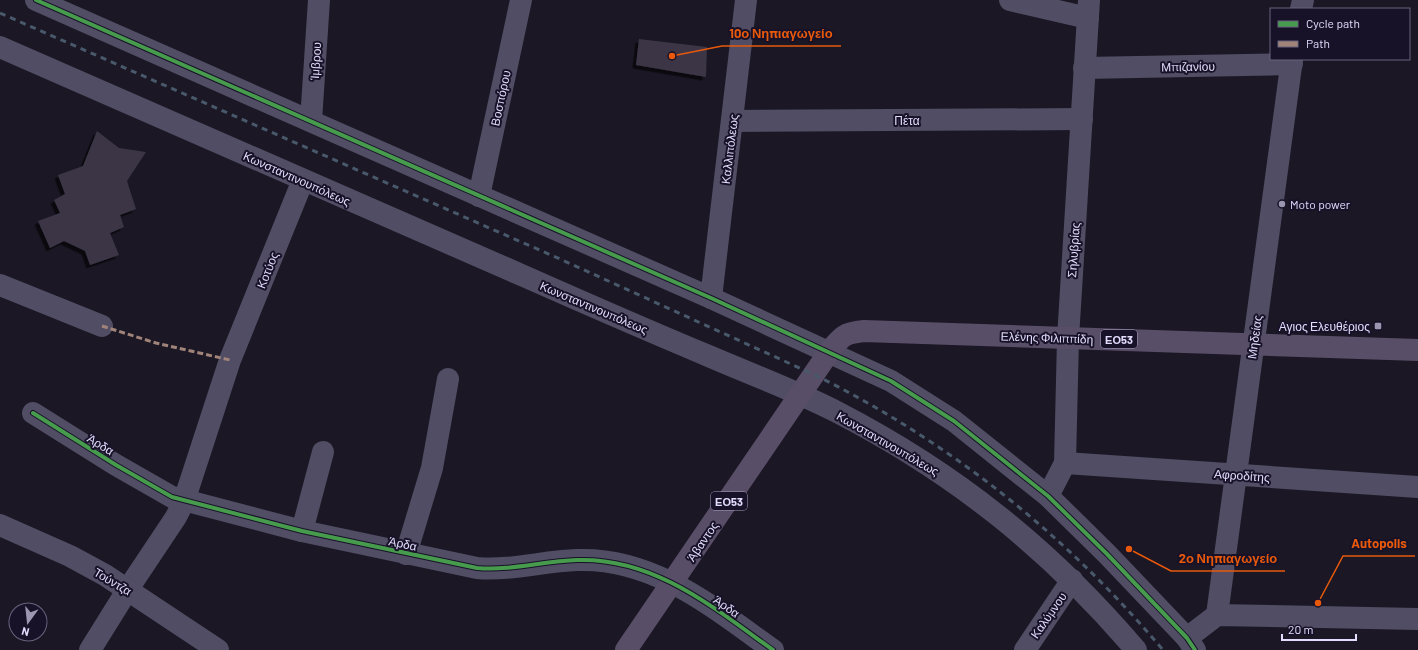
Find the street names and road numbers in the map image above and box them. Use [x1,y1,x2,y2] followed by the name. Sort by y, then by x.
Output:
[307,41,324,82] street label: Ίμβρου
[1161,59,1215,74] street label: Μπιζανίου
[487,69,514,127] street label: Βοσπόρου
[718,113,741,185] street label: Καλλιπόλεως
[894,113,920,127] street label: Πέτα
[241,148,353,209] street label: Κωνσταντινουπόλεως
[1064,222,1083,278] street label: Σηλυβρίας
[253,250,282,291] street label: Κοτύος
[538,278,650,337] street label: Κωνσταντινουπόλεως
[1244,314,1265,360] street label: Μηδείας
[1000,328,1094,347] street label: Ελένης Φιλιππίδη
[1101,330,1137,348] road number: ΕΟ53
[834,408,942,479] street label: Κωνσταντινουπόλεως
[85,431,117,458] street label: Άρδα
[1214,466,1271,485] street label: Αφροδίτης
[711,492,747,510] road number: ΕΟ53
[684,518,721,564] street label: Άβαντος
[387,533,418,554] street label: Άρδα
[91,564,134,599] street label: Τούντζα
[1027,589,1069,641] street label: Καλύμνου
[711,592,743,621] street label: Άρδα

